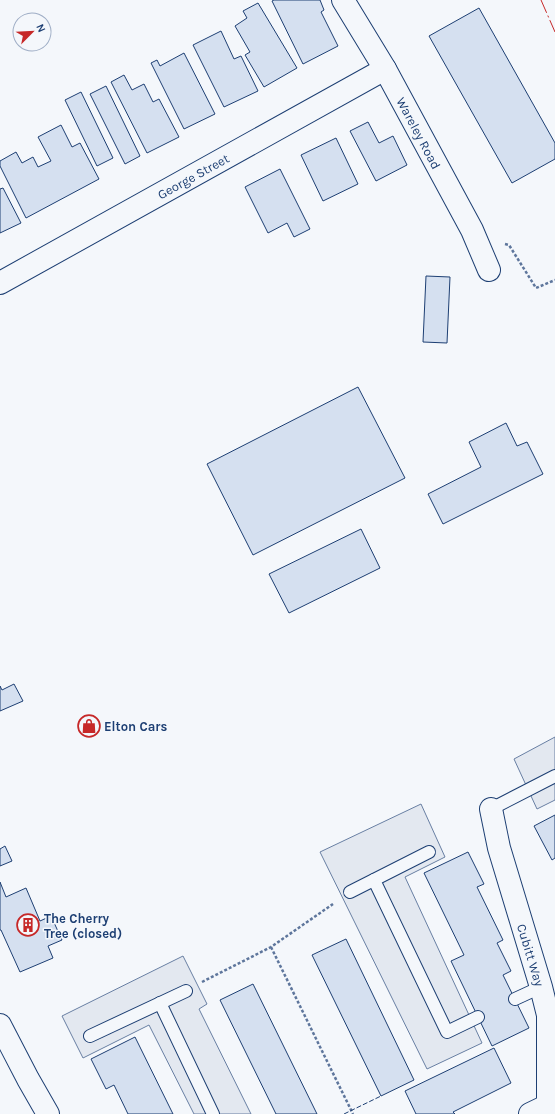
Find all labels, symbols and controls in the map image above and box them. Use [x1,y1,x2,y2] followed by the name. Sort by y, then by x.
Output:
[12,12,52,52] north arrow
[33,22,48,34] text: N
[393,95,444,172] street label: Wareley Road
[155,151,232,202] street label: George Street
[76,713,102,739] shop icon: Elton Cars
[104,719,167,734] place label: Elton Cars
[44,911,122,941] place label: The Cherry Tree (closed)
[15,912,41,938] building icon: The Cherry Tree (closed)
[514,922,547,988] street label: Cubitt Way

